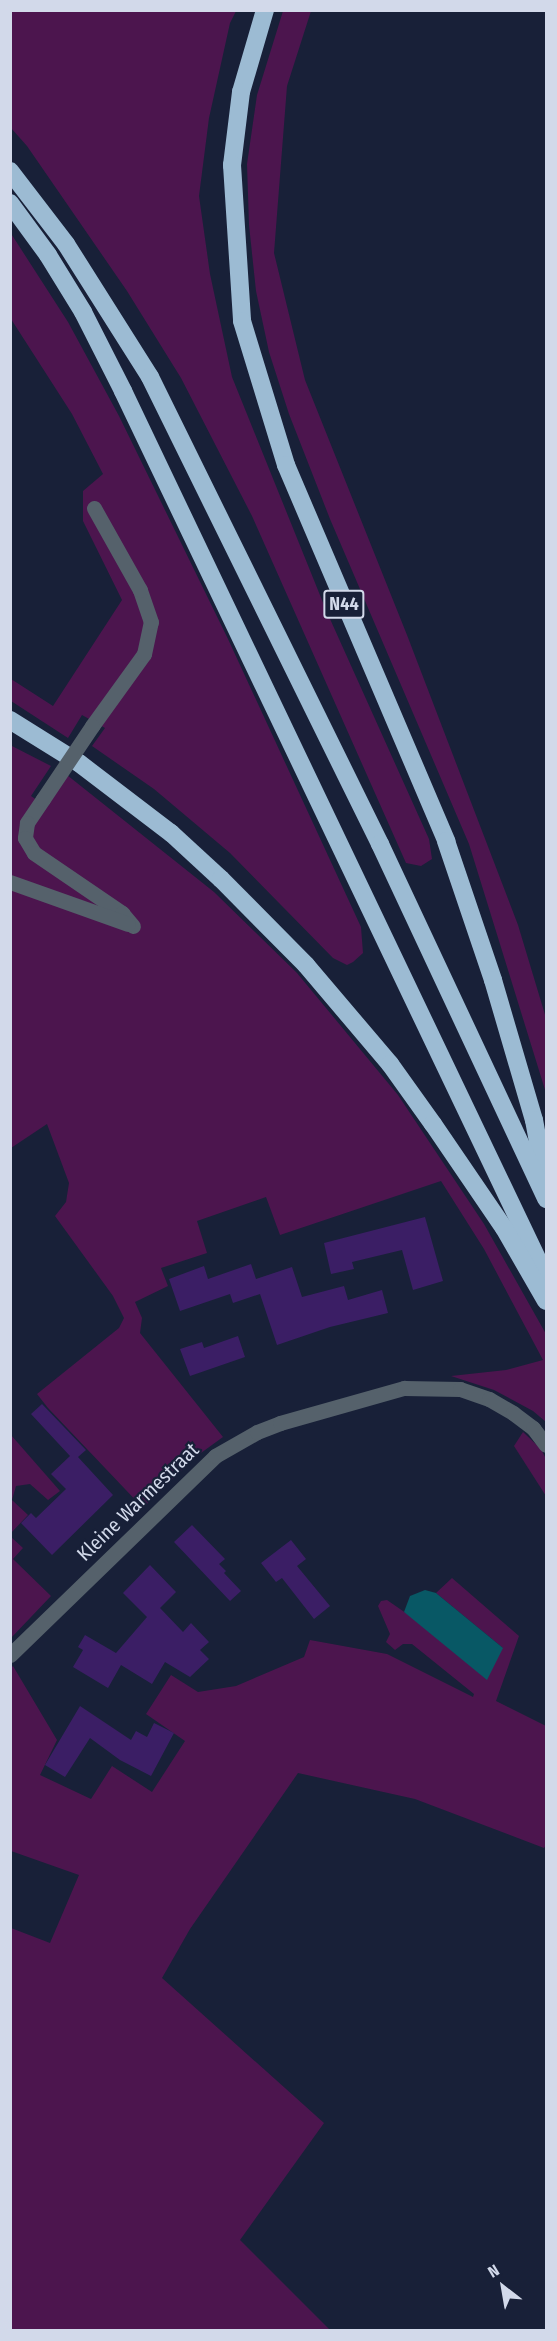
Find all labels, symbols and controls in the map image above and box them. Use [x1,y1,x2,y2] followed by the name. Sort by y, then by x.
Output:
[323,589,365,619] road number: N44
[72,1438,204,1566] street label: Kleine Warmestraat
[473,2257,533,2317] north arrow
[484,2261,502,2282] text: N

